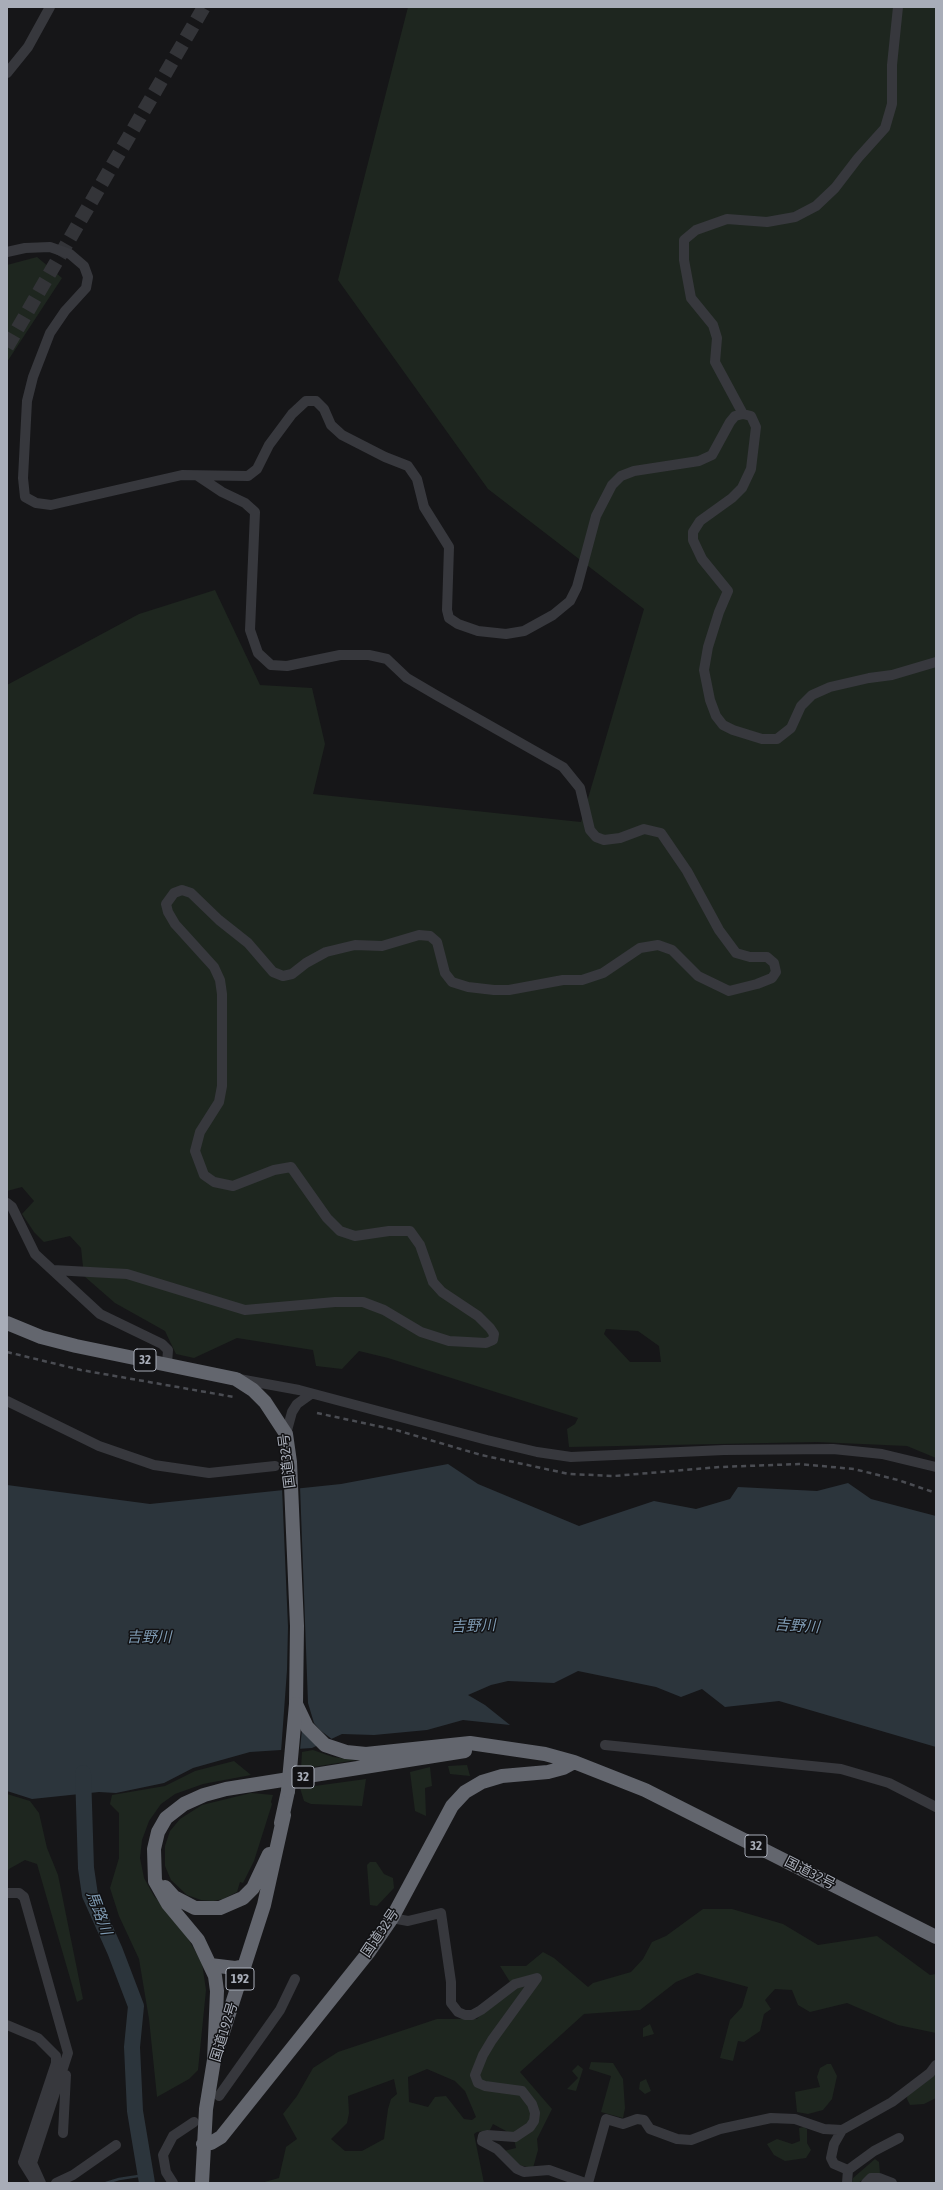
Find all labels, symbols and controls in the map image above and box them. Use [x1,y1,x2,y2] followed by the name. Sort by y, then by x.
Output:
[134,1349,156,1371] road number: 32
[275,1433,299,1489] street label: 国道32号
[774,1615,820,1637] water label: 吉野川
[450,1616,496,1636] water label: 吉野川
[127,1628,171,1646] water label: 吉野川
[292,1766,314,1788] road number: 32
[745,1835,767,1857] road number: 32
[782,1853,838,1893] street label: 国道32号
[83,1889,115,1937] water label: 馬路川
[358,1905,402,1961] street label: 国道32号
[226,1968,254,1990] road number: 192
[207,2000,241,2064] street label: 国道192号

